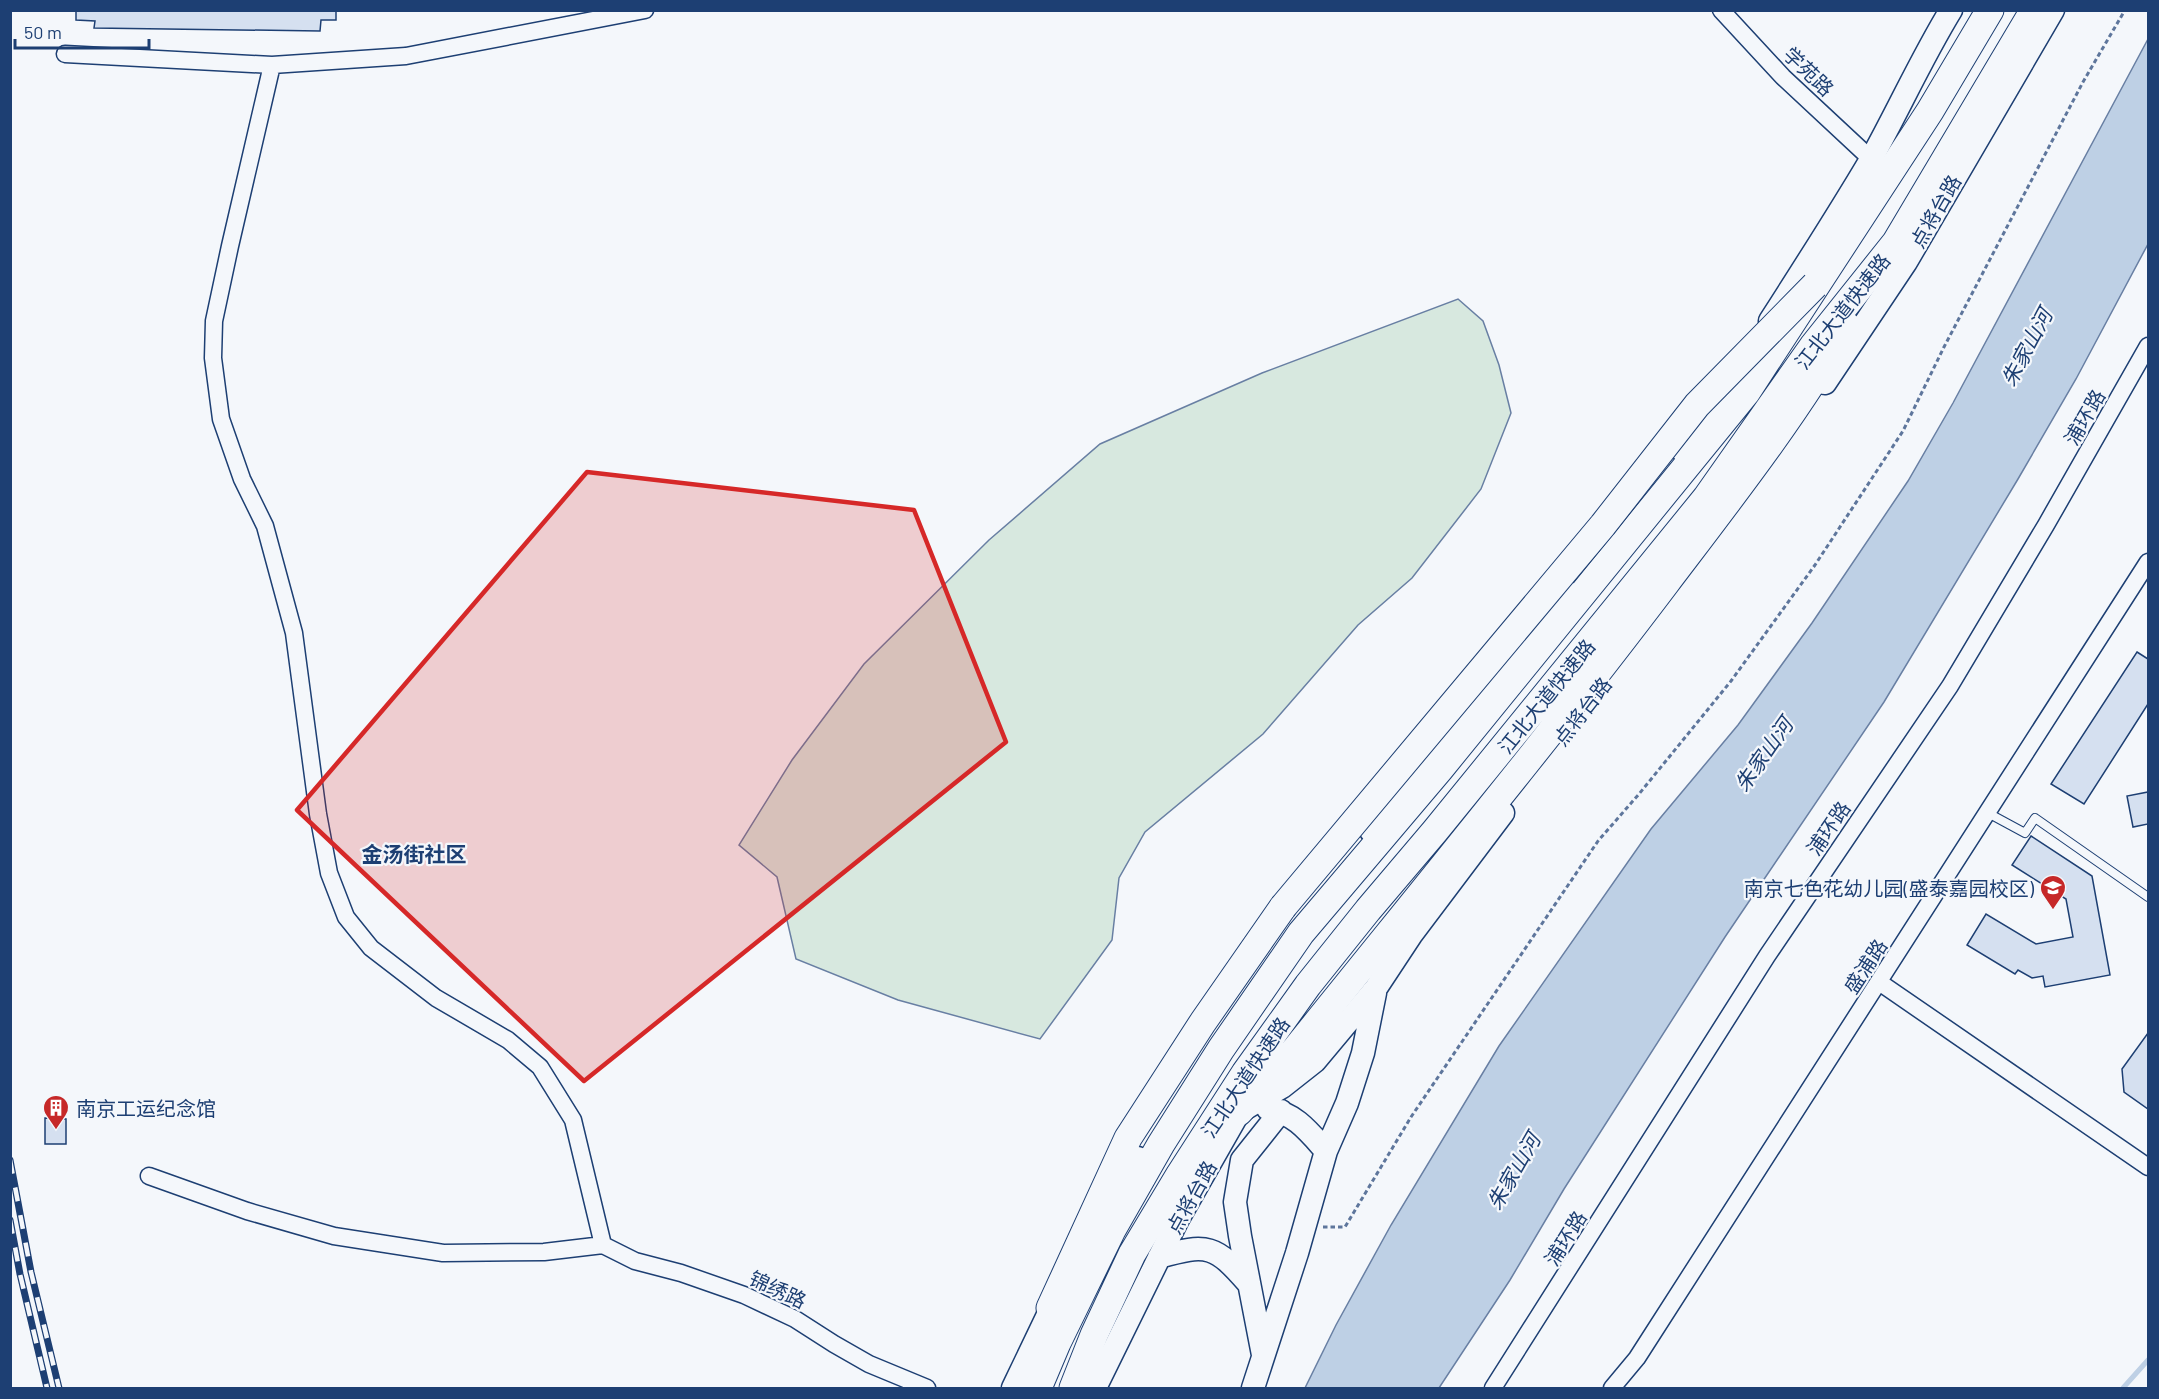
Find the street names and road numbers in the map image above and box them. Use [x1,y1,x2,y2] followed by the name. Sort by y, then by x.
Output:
[1779,42,1839,100] street label: 学苑路
[1905,170,1965,252] street label: 点将台路
[1789,248,1895,374] street label: 江北大道快速路
[2059,385,2109,449] street label: 浦环路
[1493,634,1599,758] street label: 江北大道快速路
[1548,672,1616,750] street label: 点将台路
[1801,796,1855,860] street label: 浦环路
[1839,934,1891,998] street label: 盛浦路
[1196,1012,1294,1142] street label: 江北大道快速路
[1161,1156,1221,1238] street label: 点将台路
[1539,1206,1591,1270] street label: 浦环路
[746,1265,810,1313] street label: 锦绣路

